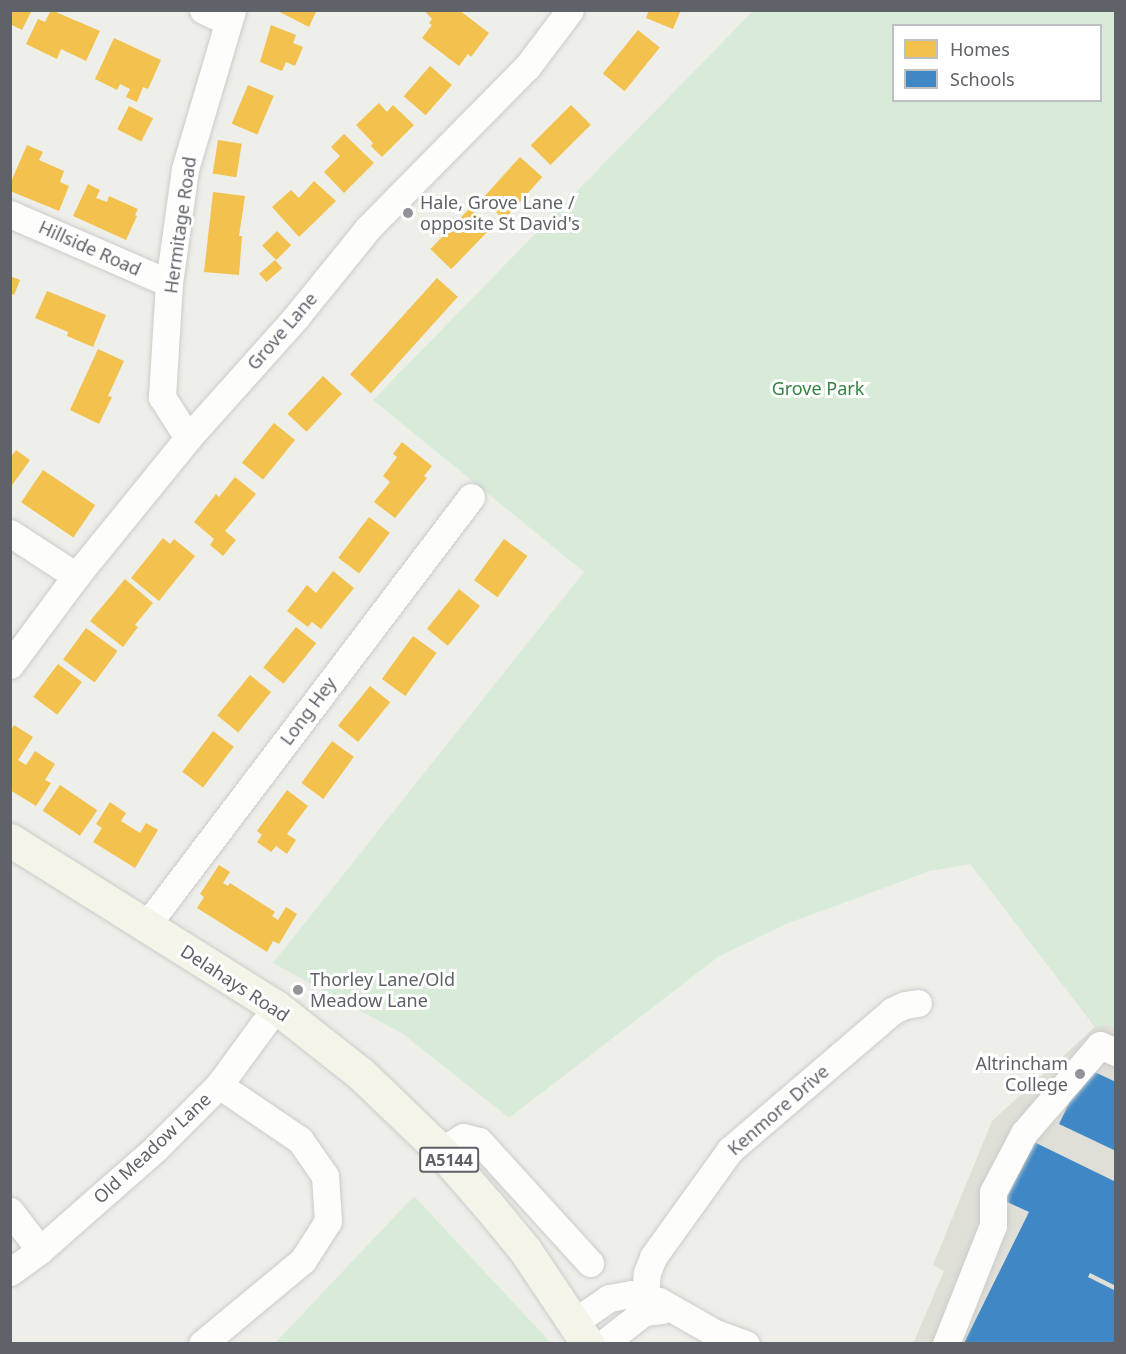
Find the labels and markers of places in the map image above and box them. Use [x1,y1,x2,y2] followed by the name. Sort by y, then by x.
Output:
[420,192,580,234] place label: Hale, Grove Lane / opposite St David's
[401,206,415,220] marker: Hale, Grove Lane / opposite St David's
[310,969,455,1012] place label: Thorley Lane/Old Meadow Lane
[291,983,305,997] marker: Thorley Lane/Old Meadow Lane
[975,1053,1068,1096] place label: Altrincham College
[1073,1067,1087,1081] marker: Altrincham College

